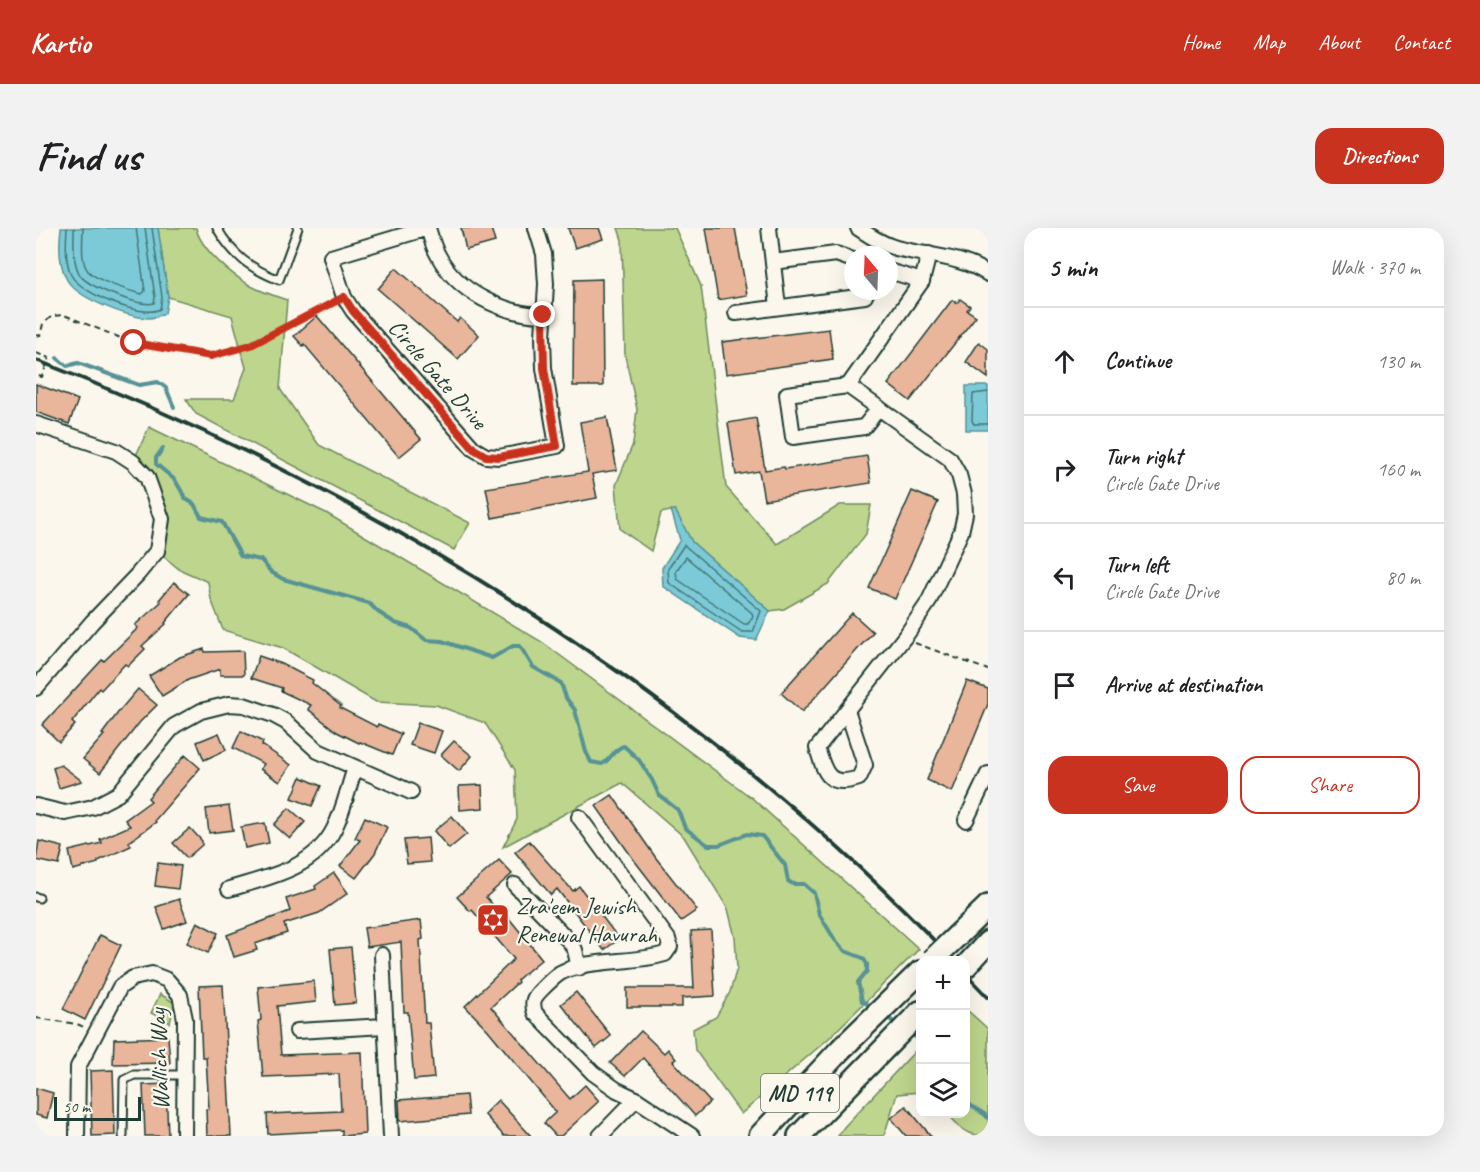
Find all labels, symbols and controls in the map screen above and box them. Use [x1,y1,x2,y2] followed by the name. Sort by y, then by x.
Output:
[30,25,91,60] text: Kartio
[1182,29,1220,55] text: Home
[1253,29,1285,55] text: Map
[1318,29,1360,55] text: About
[1393,29,1450,55] text: Contact
[1315,128,1444,184] button: Directions
[36,130,141,183] text: Find us
[844,246,898,300] north arrow
[1048,251,1097,284] text: 5 min
[1330,255,1420,280] text: Walk · 370 m
[529,301,555,327] route end
[382,313,495,437] street label: Circle Gate Drive
[120,329,146,355] route start
[1048,345,1081,378] icon: ahead
[1105,347,1171,375] text: Continue
[1377,349,1420,374] text: 130 m
[1105,443,1182,471] text: Turn right
[1048,453,1081,486] icon: right
[1377,457,1420,482] text: 160 m
[1105,471,1219,496] text: Circle Gate Drive
[1105,551,1169,579] text: Turn left
[1048,561,1081,594] icon: left
[1386,565,1420,590] text: 80 m
[1105,579,1219,604] text: Circle Gate Drive
[1048,669,1081,702] icon: arrive
[1105,671,1262,699] text: Arrive at destination
[1048,756,1228,814] button: Save
[1240,756,1420,814] button: Share
[516,891,658,949] place label: Zra'eem Jewish Renewal Havurah
[475,902,511,938] synagogue icon: Zra'eem Jewish Renewal Havurah
[916,956,970,1118] map controls
[916,956,970,1010] button: +
[142,1006,176,1110] street label: Wallich Way
[916,1010,970,1064] button: −
[916,1064,970,1118] button: layers
[761,1074,839,1112] road number: MD 119
[54,1094,141,1122] scale bar
[63,1097,90,1117] text: 50 m

